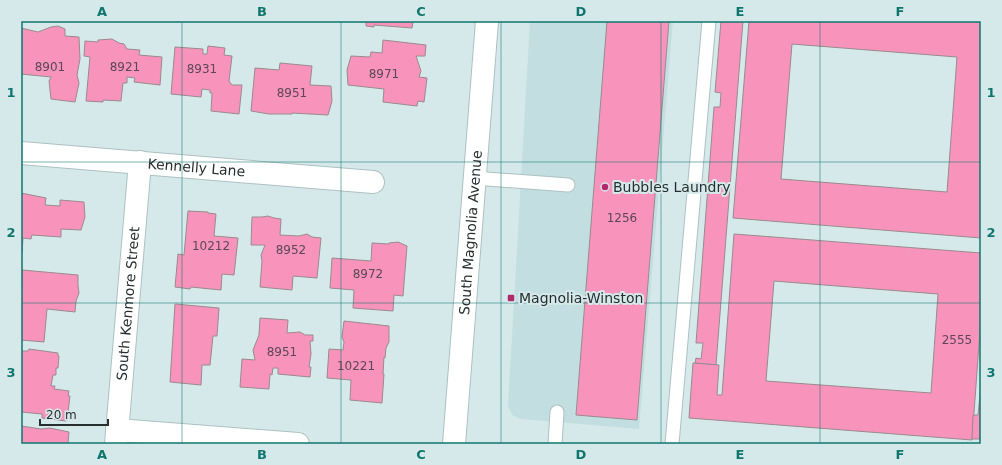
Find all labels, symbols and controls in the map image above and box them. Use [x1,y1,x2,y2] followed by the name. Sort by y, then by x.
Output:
[97,4,107,19] text: A
[257,4,267,19] text: B
[416,4,426,19] text: C
[576,4,587,19] text: D
[736,4,744,19] text: E
[896,4,904,19] text: F
[35,60,65,74] house number: 8901
[110,60,140,74] house number: 8921
[187,62,217,76] house number: 8931
[369,67,399,81] house number: 8971
[6,85,16,100] text: 1
[986,85,996,100] text: 1
[277,86,307,100] house number: 8951
[456,150,485,316] street label: South Magnolia Avenue
[147,155,246,179] street label: Kennelly Lane
[613,179,731,195] place label: Bubbles Laundry
[600,182,610,192] marker: Bubbles Laundry
[607,211,637,225] house number: 1256
[6,225,16,240] text: 2
[113,225,143,381] street label: South Kenmore Street
[986,225,996,240] text: 2
[192,239,230,253] house number: 10212
[276,243,306,257] house number: 8952
[353,267,383,281] house number: 8972
[519,290,643,306] place label: Magnolia-Winston
[506,293,516,303] marker: Magnolia-Winston
[942,333,972,347] house number: 2555
[267,345,297,359] house number: 8951
[337,359,375,373] house number: 10221
[6,365,16,380] text: 3
[986,365,996,380] text: 3
[40,401,108,427] scale bar
[46,408,77,422] text: 20 m
[97,447,107,462] text: A
[257,447,267,462] text: B
[416,447,426,462] text: C
[576,447,587,462] text: D
[736,447,744,462] text: E
[896,447,904,462] text: F

